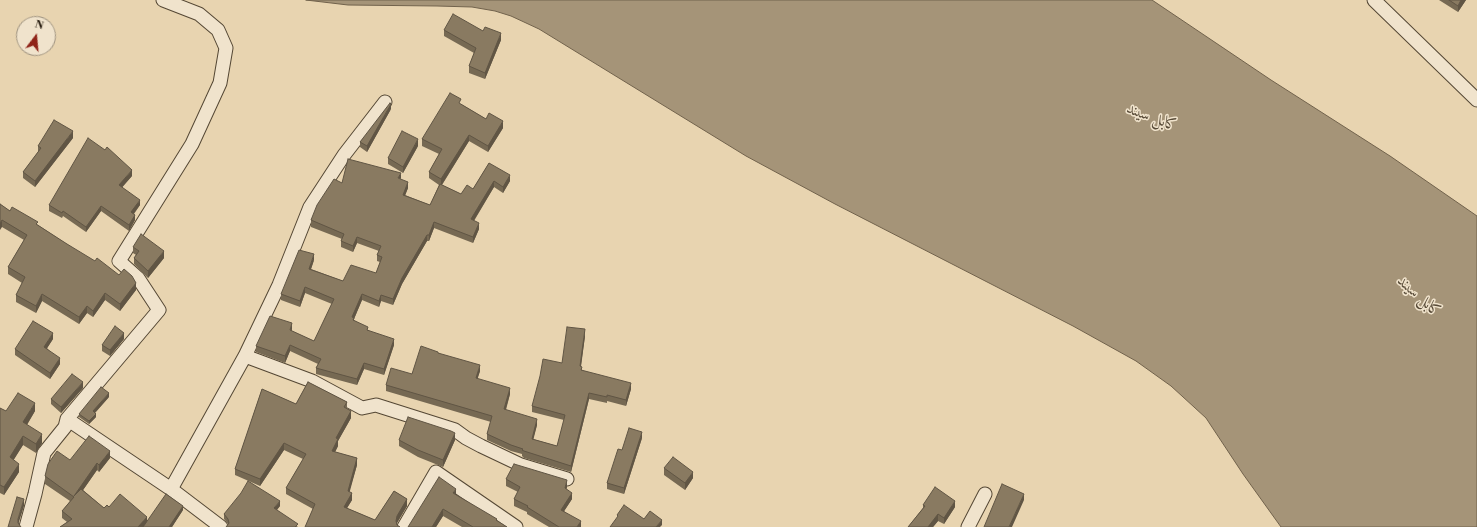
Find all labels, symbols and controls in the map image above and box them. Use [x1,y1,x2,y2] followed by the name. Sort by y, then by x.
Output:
[16,16,56,56] north arrow
[33,17,45,33] text: N
[1124,99,1180,137] water label: کابل سيند
[1393,272,1445,322] water label: کابل سيند

